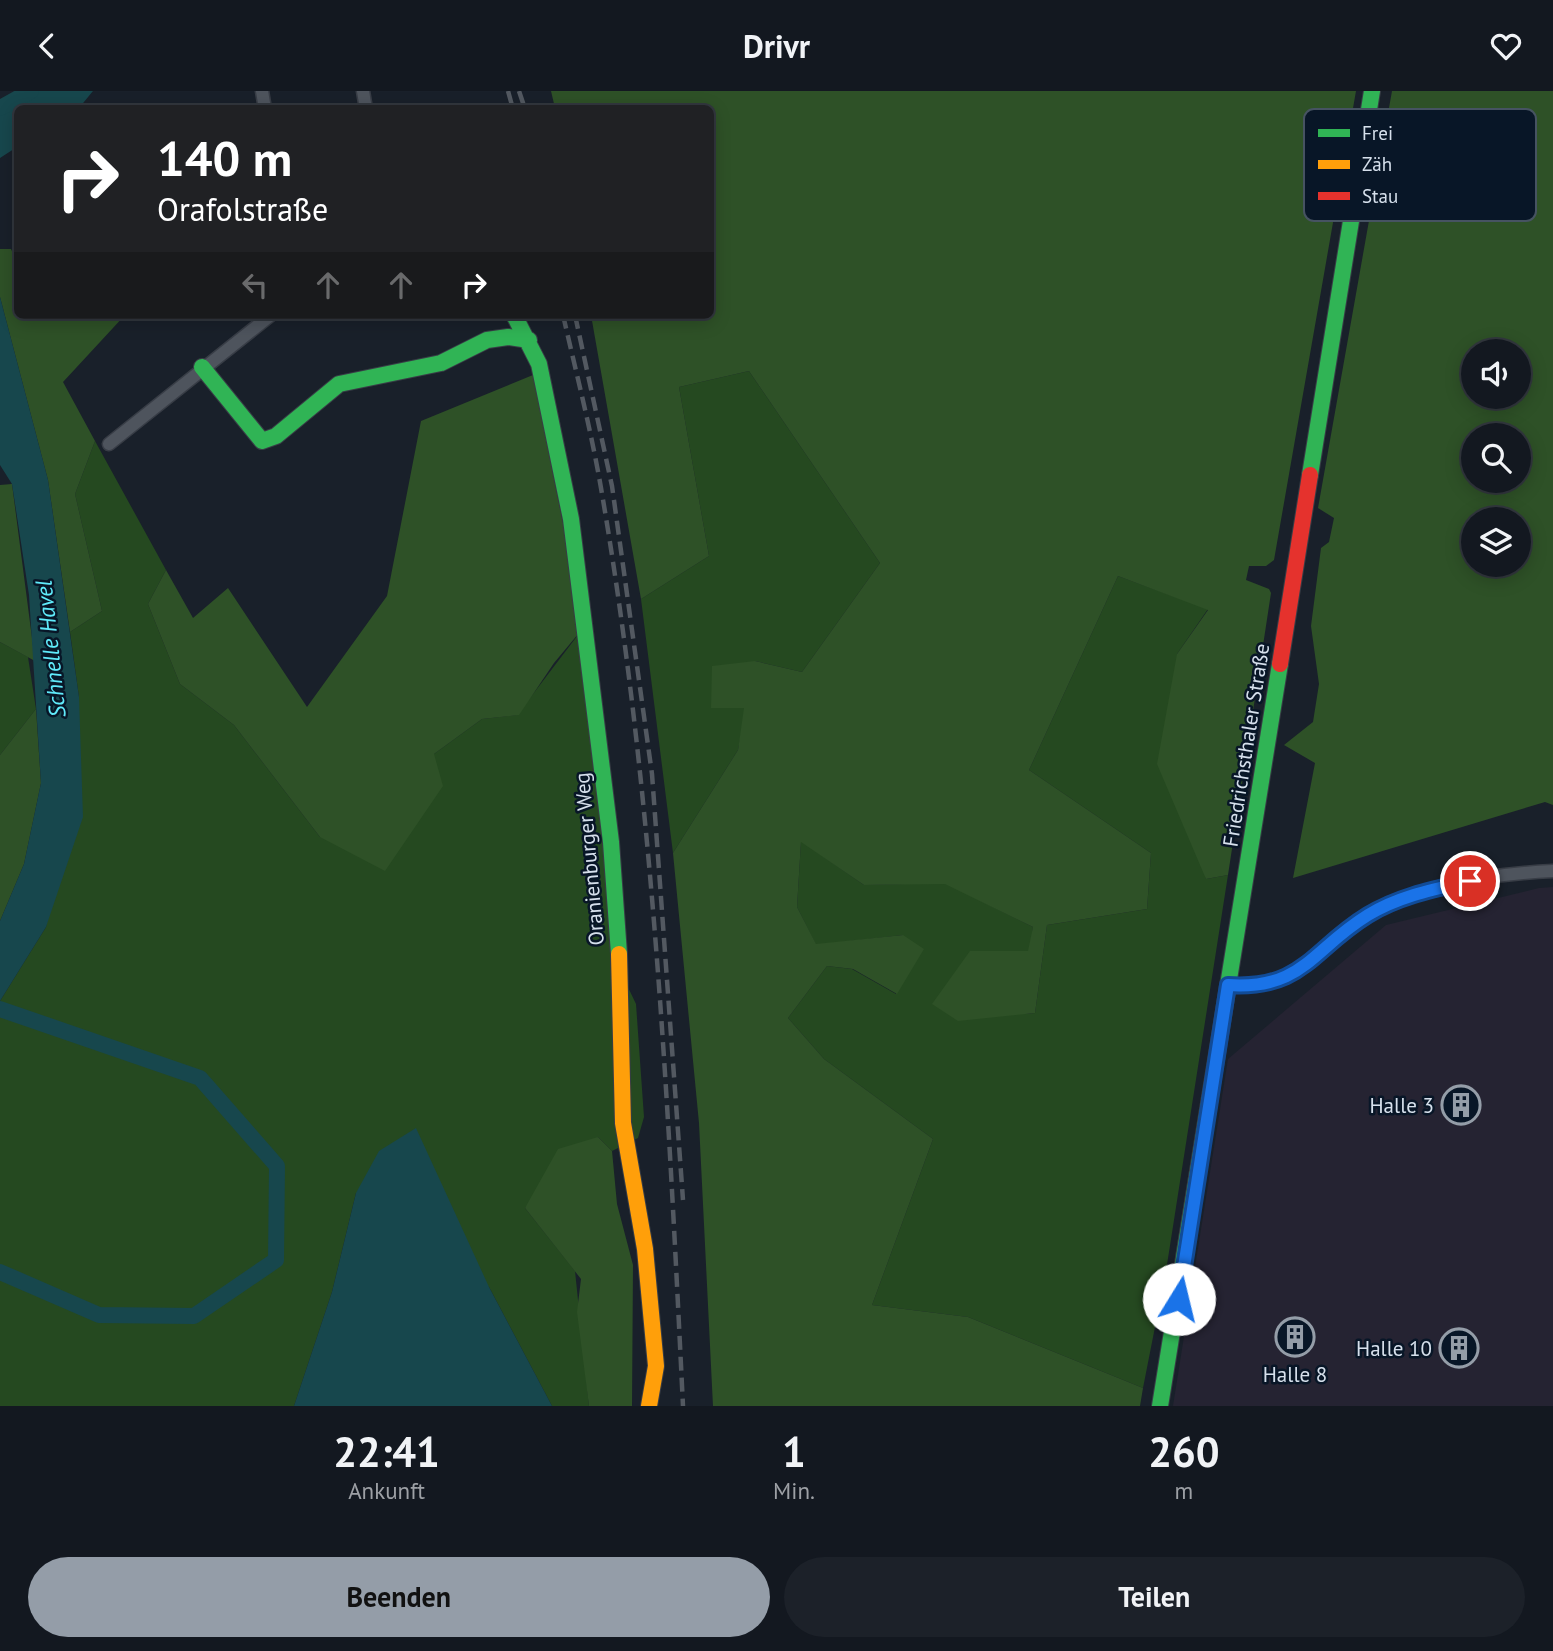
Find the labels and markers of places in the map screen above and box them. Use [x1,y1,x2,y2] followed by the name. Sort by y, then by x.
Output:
[1440,851,1500,911] pin
[1440,1084,1482,1126] building icon: Halle 3
[1369,1092,1434,1119] place label: Halle 3
[1274,1316,1316,1358] building icon: Halle 8
[1438,1327,1480,1369] building icon: Halle 10
[1356,1335,1432,1362] place label: Halle 10
[1263,1361,1327,1388] place label: Halle 8

